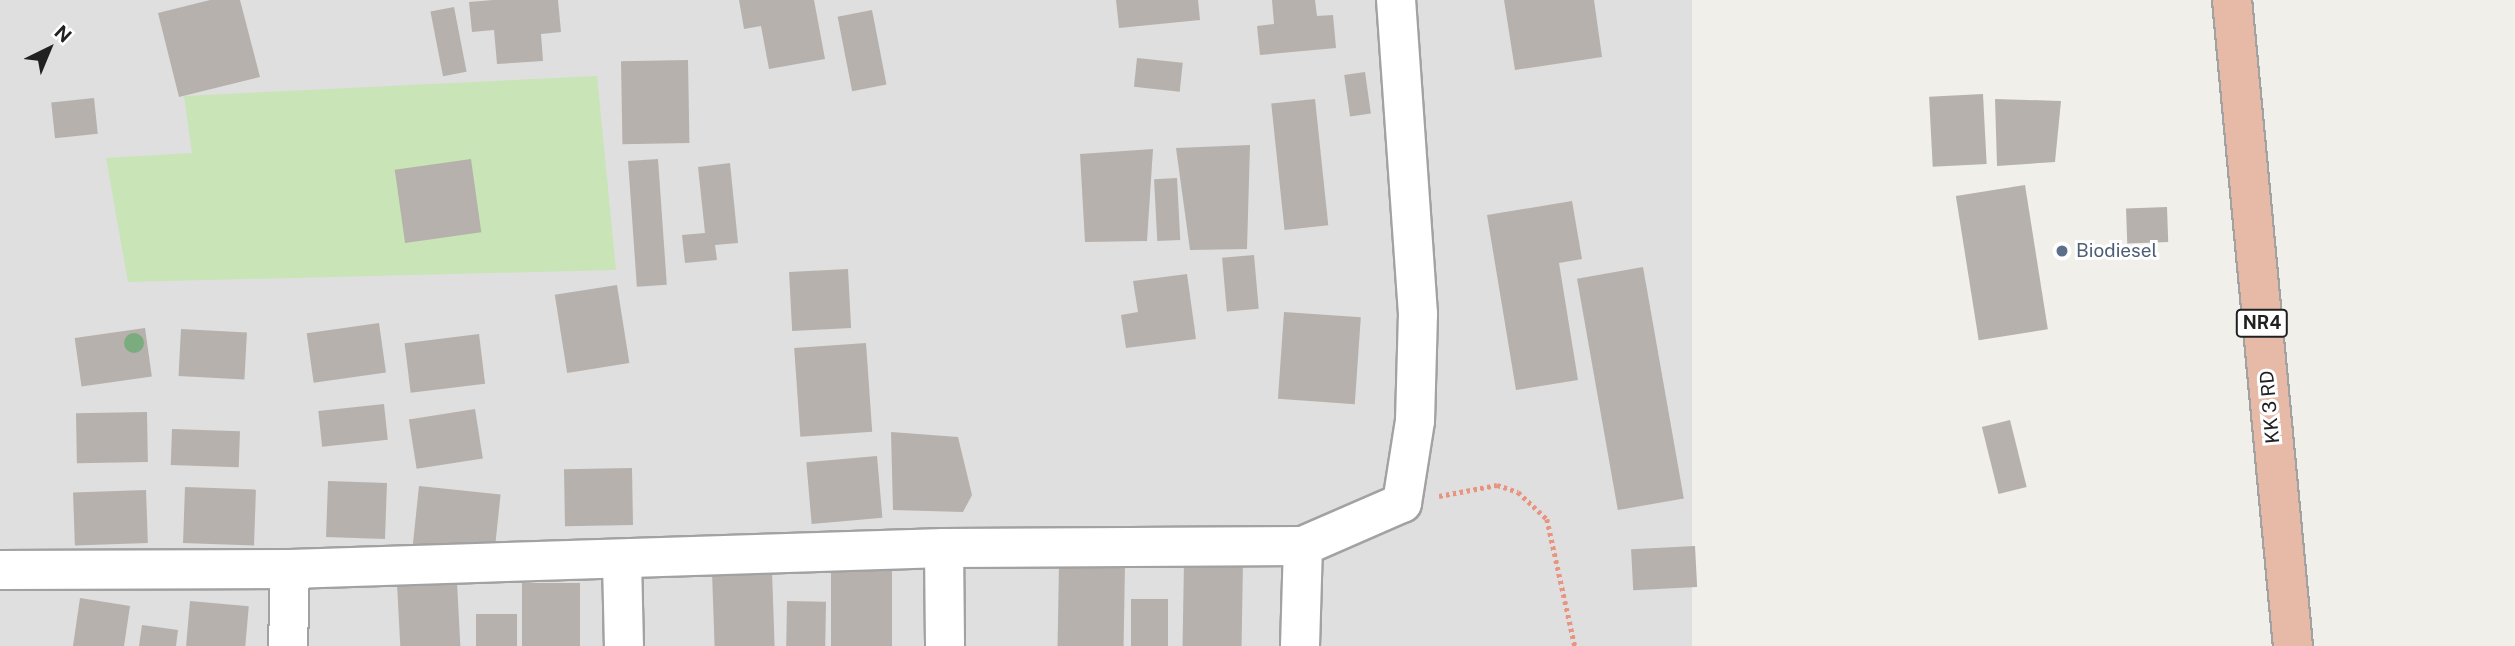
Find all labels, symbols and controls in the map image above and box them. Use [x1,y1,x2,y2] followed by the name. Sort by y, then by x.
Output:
[14,14,84,84] north arrow
[50,21,76,47] text: N
[2076,240,2157,262] place label: Biodiesel
[2054,243,2070,259] marker: Biodiesel
[2236,309,2288,338] road number: NR4
[2255,370,2285,444] street label: KK 3 RD

